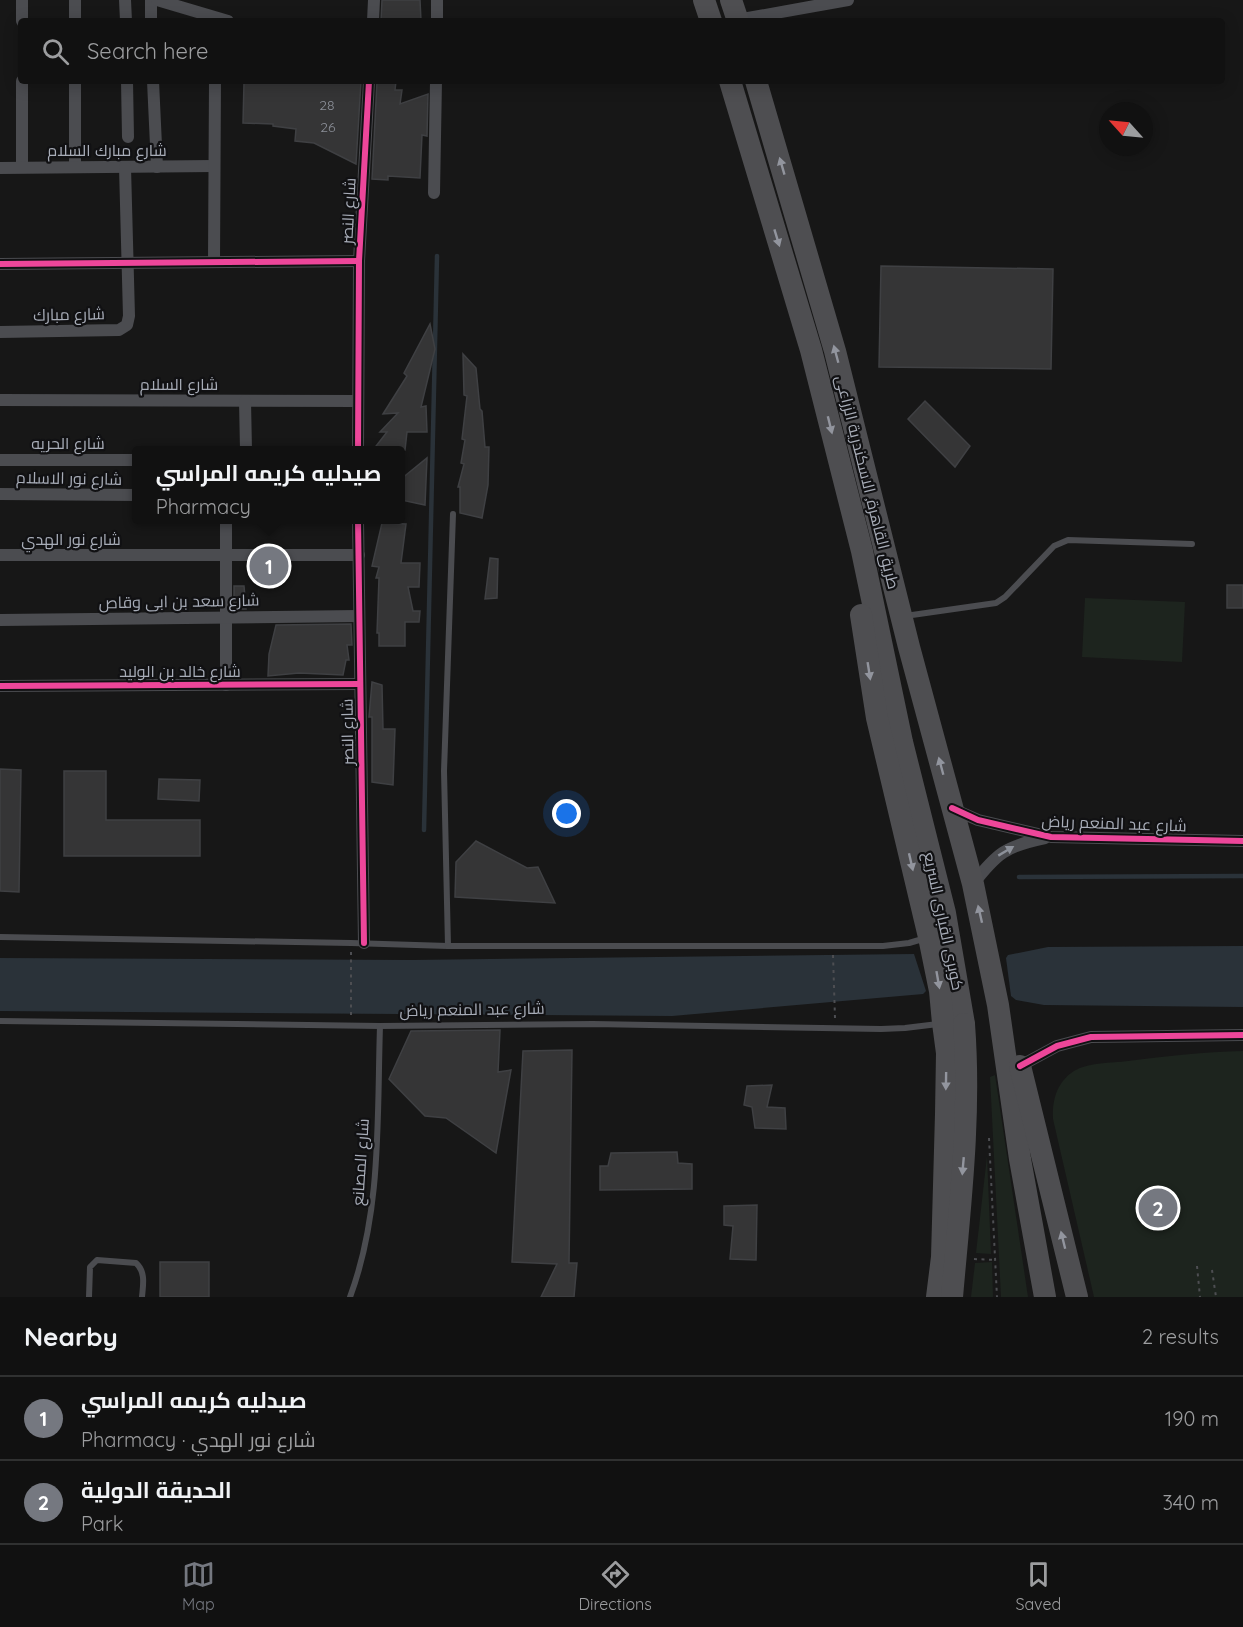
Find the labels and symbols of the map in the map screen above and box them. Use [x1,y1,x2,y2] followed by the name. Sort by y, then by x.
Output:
[319,96,335,114] house number: 28
[1099,102,1153,156] north arrow
[320,118,336,136] house number: 26
[47,140,167,162] street label: شارع مبارك السلام
[777,157,787,175] one-way arrow
[336,177,362,246] street label: شارع النصر
[773,229,782,247] one-way arrow
[33,303,105,327] street label: شارع مبارك
[830,345,840,363] one-way arrow
[831,373,904,591] street label: طريق القاهرة, الاسكندرية الزراعى
[140,374,218,396] street label: شارع السلام
[826,416,835,434] one-way arrow
[31,433,105,455] street label: شارع الحريه
[16,467,122,491] street label: شارع نور الاسلام
[21,529,121,553] street label: شارع نور الهدي
[250,544,288,588] pin: 1
[98,590,260,614] street label: شارع سعد بن ابى وقاص
[119,661,241,683] street label: شارع خالد بن الوليد
[865,662,874,681] one-way arrow
[336,698,360,767] street label: شارع النصر
[936,757,946,776] one-way arrow
[552,799,581,828] your location
[1041,810,1187,838] street label: شارع عبد المنعم رياض
[998,845,1014,856] one-way arrow
[918,850,968,992] street label: كوبرى القبارى السريع
[906,852,916,871] one-way arrow
[974,905,984,923] one-way arrow
[934,970,943,989] one-way arrow
[399,998,545,1022] street label: شارع عبد المنعم رياض
[941,1071,951,1090] one-way arrow
[347,1118,375,1207] street label: شارع المصانع
[958,1156,968,1175] one-way arrow
[1138,1186,1178,1230] pin: 2
[1058,1231,1068,1249] one-way arrow

